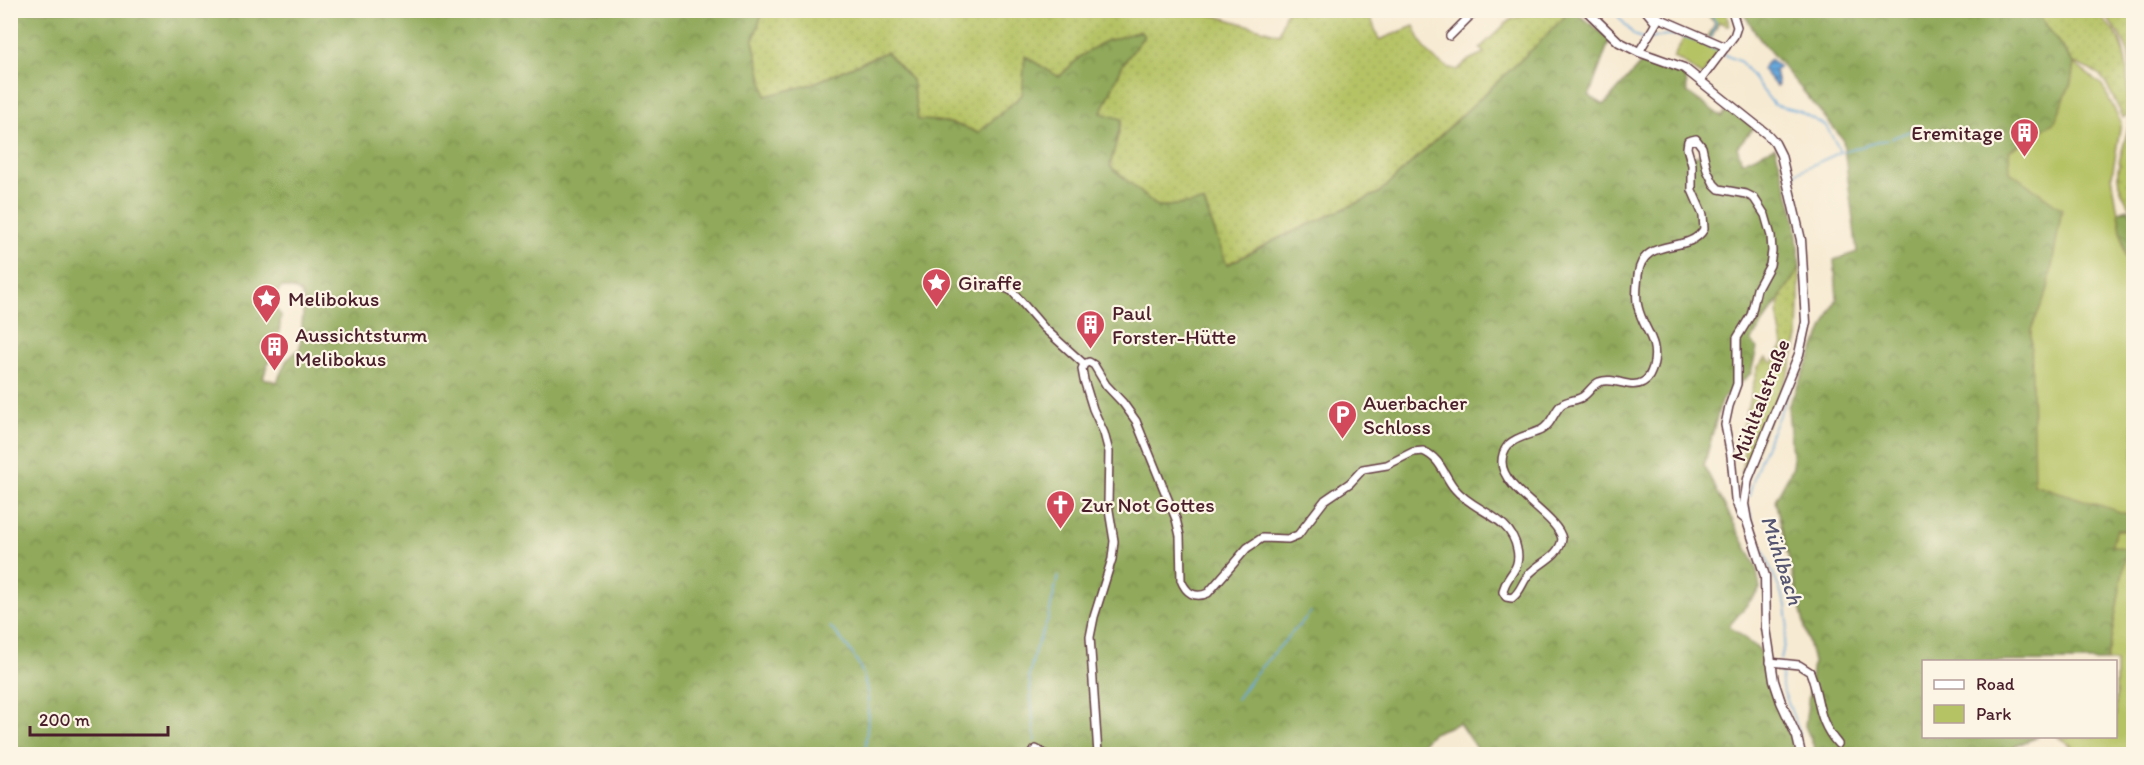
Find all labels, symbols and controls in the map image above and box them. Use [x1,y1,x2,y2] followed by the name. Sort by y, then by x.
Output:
[2008,116,2040,158] building icon: Eremitage
[1911,120,2003,145] place label: Eremitage
[921,266,953,308] place icon: Giraffe
[958,270,1022,295] place label: Giraffe
[251,282,283,324] place icon: Melibokus
[288,286,379,311] place label: Melibokus
[1112,300,1236,349] place label: Paul Forster-Hütte
[1075,308,1107,350] building icon: Paul Forster-Hütte
[295,322,428,371] place label: Aussichtsturm Melibokus
[258,330,290,372] building icon: Aussichtsturm Melibokus
[1725,335,1795,465] street label: Mühltalstraße
[1363,390,1467,439] place label: Auerbacher Schloss
[1326,398,1358,440] parking icon: Auerbacher Schloss
[1044,488,1076,530] church icon: Zur Not Gottes
[1081,492,1215,517] place label: Zur Not Gottes
[1755,512,1809,609] water label: Mühlbach
[1922,660,2117,738] legend
[1976,673,2015,695] text: Road
[30,699,168,737] scale bar
[1976,703,2011,725] text: Park
[39,709,90,731] text: 200 m

